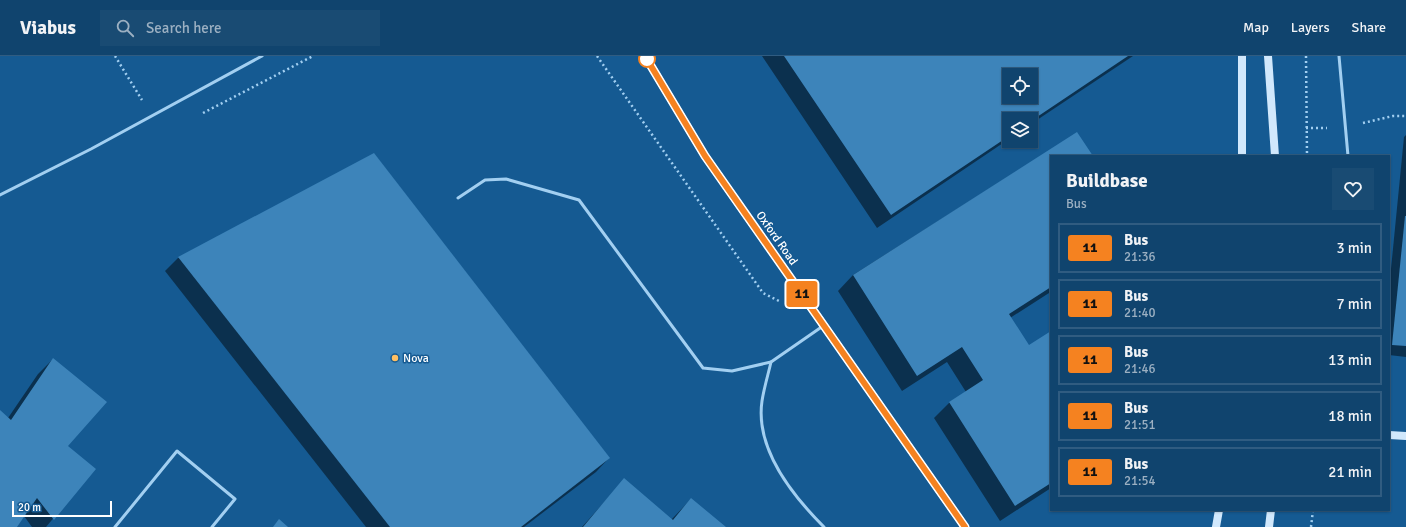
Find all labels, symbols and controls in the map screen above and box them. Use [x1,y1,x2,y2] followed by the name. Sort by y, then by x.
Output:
[100,10,380,46] search box
[20,16,76,40] text: Viabus
[114,17,136,39] icon: search
[146,19,222,37] text: Search here
[1243,19,1269,36] text: Map
[1291,19,1330,36] text: Layers
[1352,19,1386,36] text: Share
[638,50,656,68] unlabelled marker
[1002,68,1038,148] map controls
[1002,68,1038,104] button: locate
[1002,112,1038,148] button: layers
[1332,168,1374,210] button: heart
[1066,169,1148,193] text: Buildbase
[1066,196,1087,212] text: Bus
[753,208,801,268] street label: Oxford Road
[1124,231,1148,249] text: Bus
[1082,239,1098,256] text: 11
[1336,239,1372,257] text: 3 min
[1124,249,1156,265] text: 21:36
[784,281,820,307] line badge: 11
[794,285,810,302] text: 11
[1124,287,1148,305] text: Bus
[1082,295,1098,312] text: 11
[1336,295,1372,313] text: 7 min
[1124,305,1156,321] text: 21:40
[1124,343,1148,361] text: Bus
[403,351,429,366] place label: Nova
[1082,351,1098,368] text: 11
[1328,351,1372,369] text: 13 min
[390,353,400,363] marker: Nova
[1124,361,1156,377] text: 21:46
[1124,399,1148,417] text: Bus
[1082,407,1098,424] text: 11
[1328,407,1372,425] text: 18 min
[1124,417,1156,433] text: 21:51
[1124,455,1148,473] text: Bus
[1082,463,1098,480] text: 11
[1328,463,1372,481] text: 21 min
[1124,473,1156,489] text: 21:54
[12,499,112,518] scale bar
[18,501,41,514] text: 20 m

